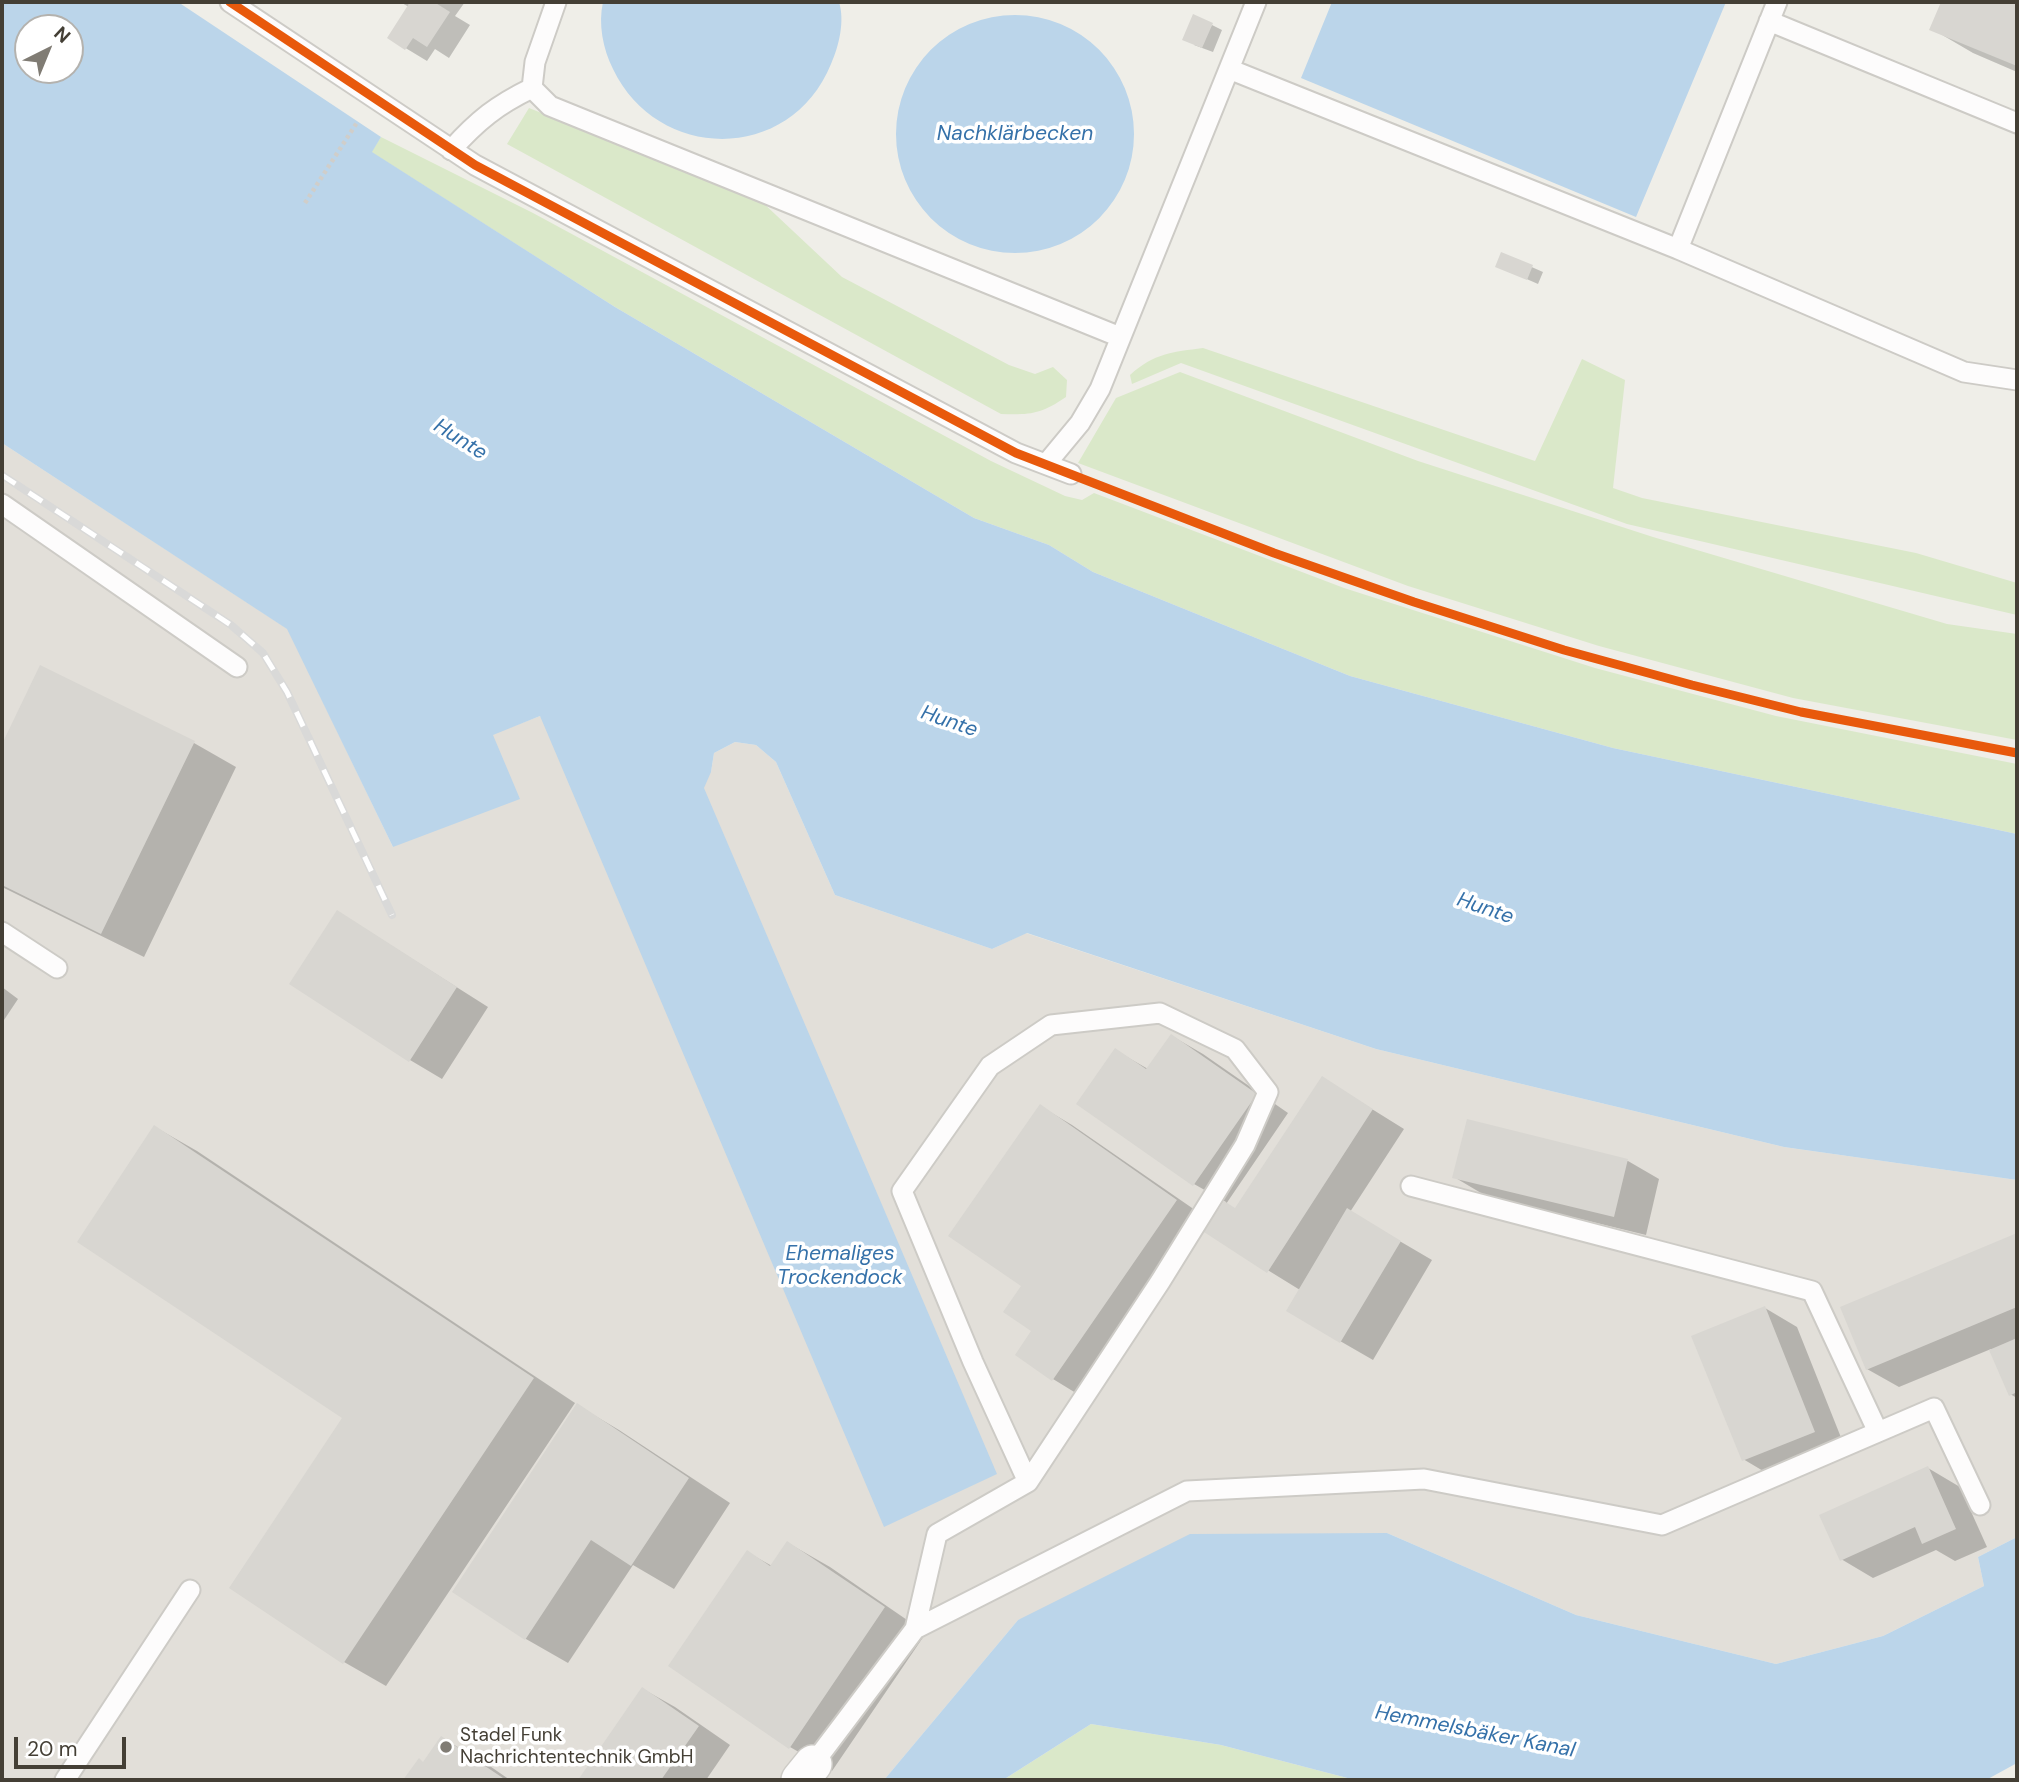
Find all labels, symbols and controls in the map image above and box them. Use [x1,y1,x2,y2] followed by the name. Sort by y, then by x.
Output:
[14,14,84,84] north arrow
[49,21,76,49] text: N
[937,121,1093,147] water label: Nachklärbecken
[429,414,491,466] water label: Hunte
[917,701,981,743] water label: Hunte
[1453,888,1517,930] water label: Hunte
[777,1241,903,1291] water label: Ehemaliges Trockendock
[1373,1700,1577,1764] water label: Hemmelsbäker Kanal
[18,1722,130,1766] scale bar
[460,1725,694,1769] place label: Stadel Funk Nachrichtentechnik GmbH
[27,1735,78,1763] text: 20 m
[438,1739,454,1755] marker: Stadel Funk Nachrichtentechnik GmbH

